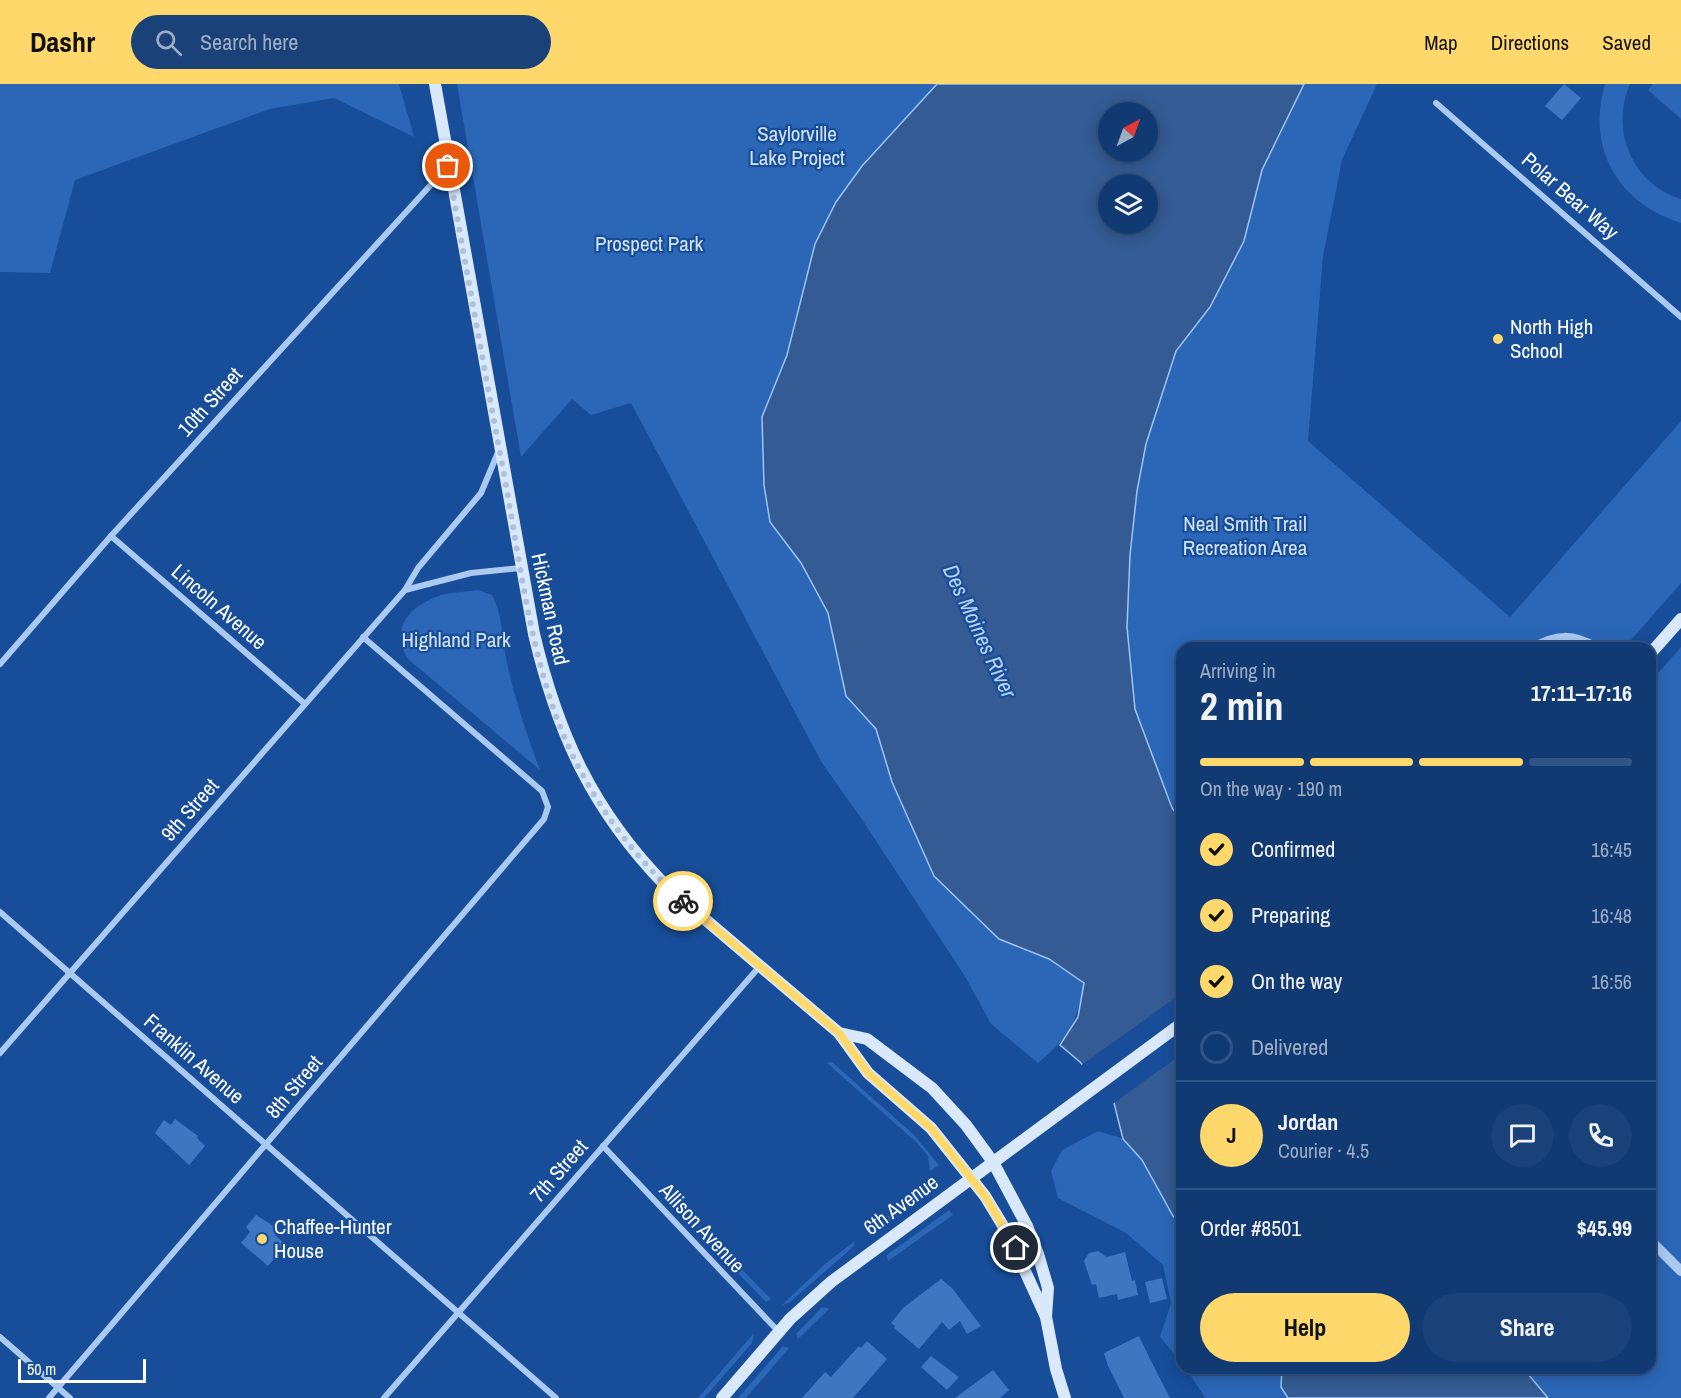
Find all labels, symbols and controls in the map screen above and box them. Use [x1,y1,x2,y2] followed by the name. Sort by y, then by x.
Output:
[131,15,551,69] search box
[30,23,95,61] text: Dashr
[152,26,185,59] icon: search
[200,27,298,57] text: Search here
[1424,28,1458,57] text: Map
[1491,28,1569,57] text: Directions
[1602,28,1651,57] text: Saved
[1098,102,1158,162] north arrow
[1098,102,1158,234] map controls
[749,119,845,172] park label: Saylorville Lake Project
[422,140,473,191] pin
[1516,145,1625,246] street label: Polar Bear Way
[431,149,464,182] icon: bag
[1098,174,1158,234] button: layers
[595,229,703,258] park label: Prospect Park
[1510,312,1593,365] place label: North High School
[1491,332,1505,346] marker: North High School
[171,361,249,443] street label: 10th Street
[1183,509,1308,562] park label: Neal Smith Trail Recreation Area
[524,550,577,668] street label: Hickman Road
[165,557,273,656] street label: Lincoln Avenue
[936,559,1025,704] water label: Des Moines River
[401,625,511,654] park label: Highland Park
[1200,657,1276,684] text: Arriving in
[1531,678,1632,708] text: 17:11–17:16
[1200,680,1284,732] text: 2 min
[154,772,225,847] street label: 9th Street
[1200,775,1342,802] text: On the way · 190 m
[1200,833,1233,866] icon: check
[1251,834,1335,864] text: Confirmed
[1591,836,1632,863] text: 16:45
[653,871,713,931] courier
[667,885,700,918] icon: bike
[1200,899,1233,932] icon: check
[1251,900,1330,930] text: Preparing
[1591,902,1632,929] text: 16:48
[1200,965,1233,998] icon: check
[1251,966,1342,996] text: On the way
[1591,968,1632,995] text: 16:56
[138,1007,251,1110] street label: Franklin Avenue
[1251,1032,1328,1062] text: Delivered
[259,1049,329,1125] street label: 8th Street
[1491,1104,1554,1167] button: chat
[1569,1104,1632,1167] button: phone
[1278,1107,1338,1137] text: Jordan
[1226,1120,1237,1150] text: J
[523,1133,594,1208] street label: 7th Street
[1278,1137,1369,1164] text: Courier · 4.5
[857,1168,944,1242] street label: 6th Avenue
[652,1175,752,1279] street label: Allison Avenue
[274,1212,392,1265] place label: Chaffee-Hunter House
[1200,1213,1301,1243] text: Order #8501
[1577,1213,1632,1243] text: $45.99
[990,1222,1041,1273] pin
[999,1231,1032,1264] icon: home
[255,1232,269,1246] marker: Chaffee-Hunter House
[1200,1293,1410,1362] button: Help
[1422,1293,1632,1362] button: Share
[18,1356,146,1384] scale bar
[27,1358,56,1380] text: 50 m

